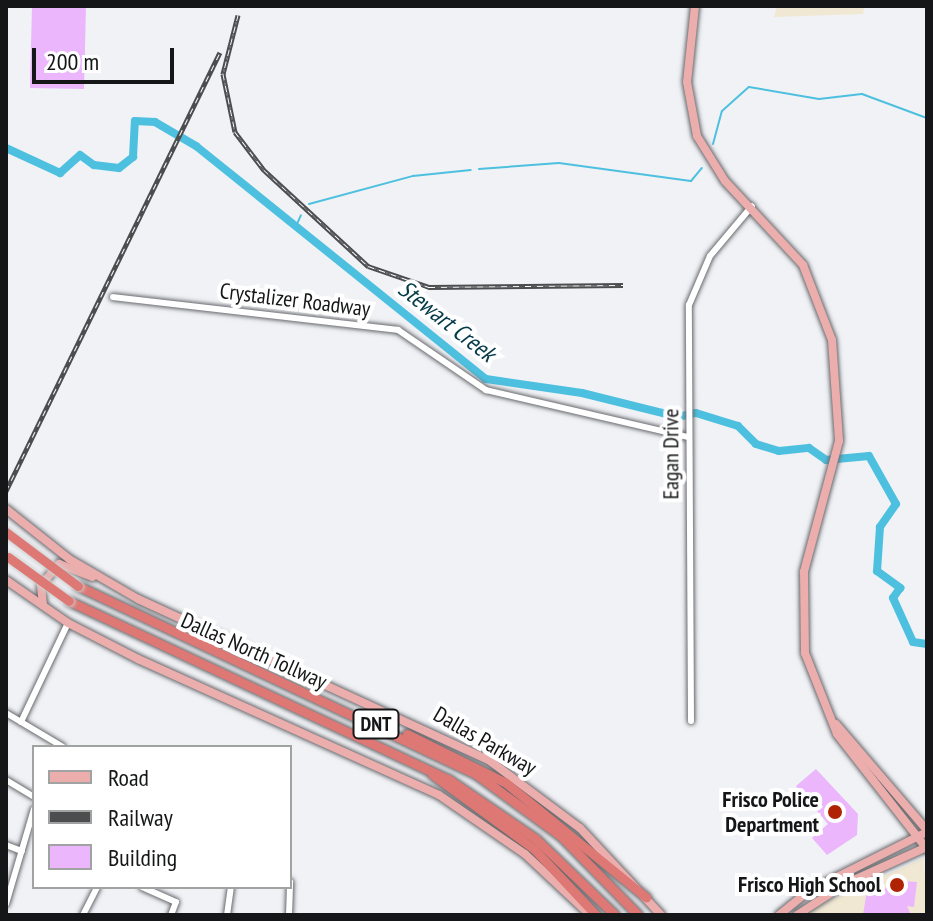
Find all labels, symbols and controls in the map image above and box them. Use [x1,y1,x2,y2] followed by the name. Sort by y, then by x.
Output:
[36,32,178,82] scale bar
[46,46,99,77] text: 200 m
[393,274,501,368] water label: Stewart Creek
[218,278,372,322] street label: Crystalizer Roadway
[658,409,684,499] street label: Eagan Drive
[177,607,331,695] street label: Dallas North Tollway
[429,701,541,781] street label: Dallas Parkway
[352,708,400,740] road number: DNT
[32,745,292,889] legend
[108,762,149,793] text: Road
[722,786,819,838] place label: Frisco Police Department
[108,802,173,833] text: Railway
[826,803,844,821] marker: Frisco Police Department
[108,842,177,873] text: Building
[738,872,881,898] place label: Frisco High School
[888,876,906,894] marker: Frisco High School

